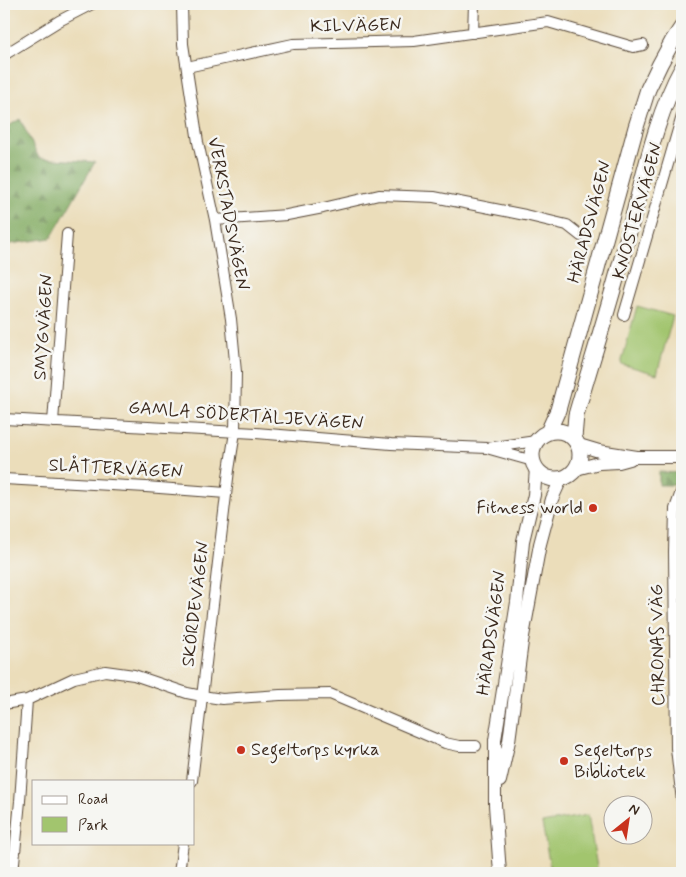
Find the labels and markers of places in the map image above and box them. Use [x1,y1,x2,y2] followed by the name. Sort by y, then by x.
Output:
[476,496,583,520] place label: Fitness world
[587,502,599,514] marker: Fitness world
[251,738,379,764] place label: Segeltorps kyrka
[574,739,652,784] place label: Segeltorps Bibliotek
[235,744,247,756] marker: Segeltorps kyrka
[558,755,570,767] marker: Segeltorps Bibliotek

